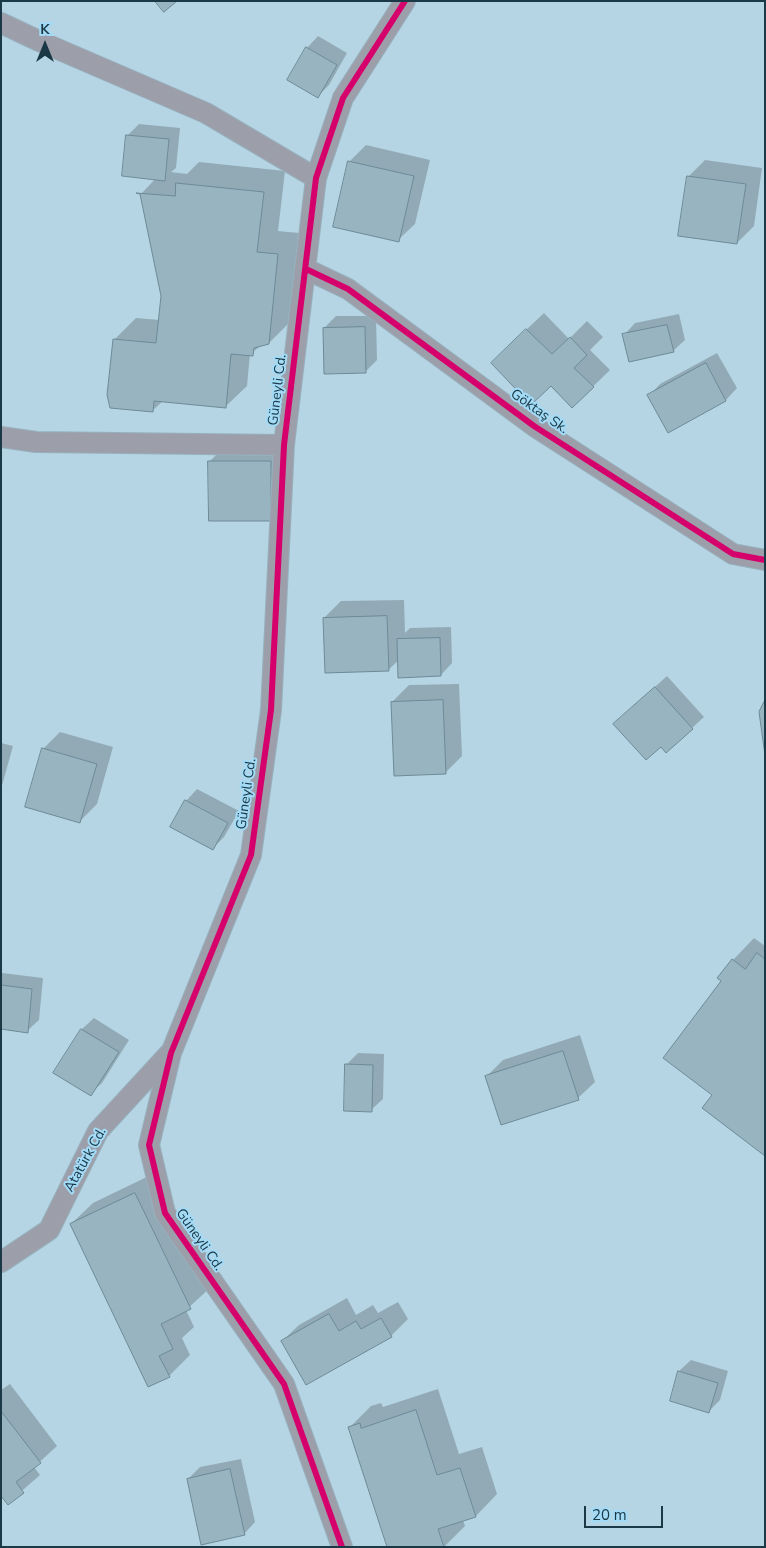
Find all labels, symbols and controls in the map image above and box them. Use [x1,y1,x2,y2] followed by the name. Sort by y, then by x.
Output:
[20,20,70,70] north arrow
[40,20,50,39] text: K
[265,353,291,427] street label: Güneyli Cd.
[507,386,571,438] street label: Göktaş Sk.
[234,757,260,831] street label: Güneyli Cd.
[61,1125,111,1195] street label: Atatürk Cd.
[172,1206,226,1274] street label: Güneyli Cd.
[586,1496,665,1528] scale bar
[592,1505,627,1525] text: 20 m

